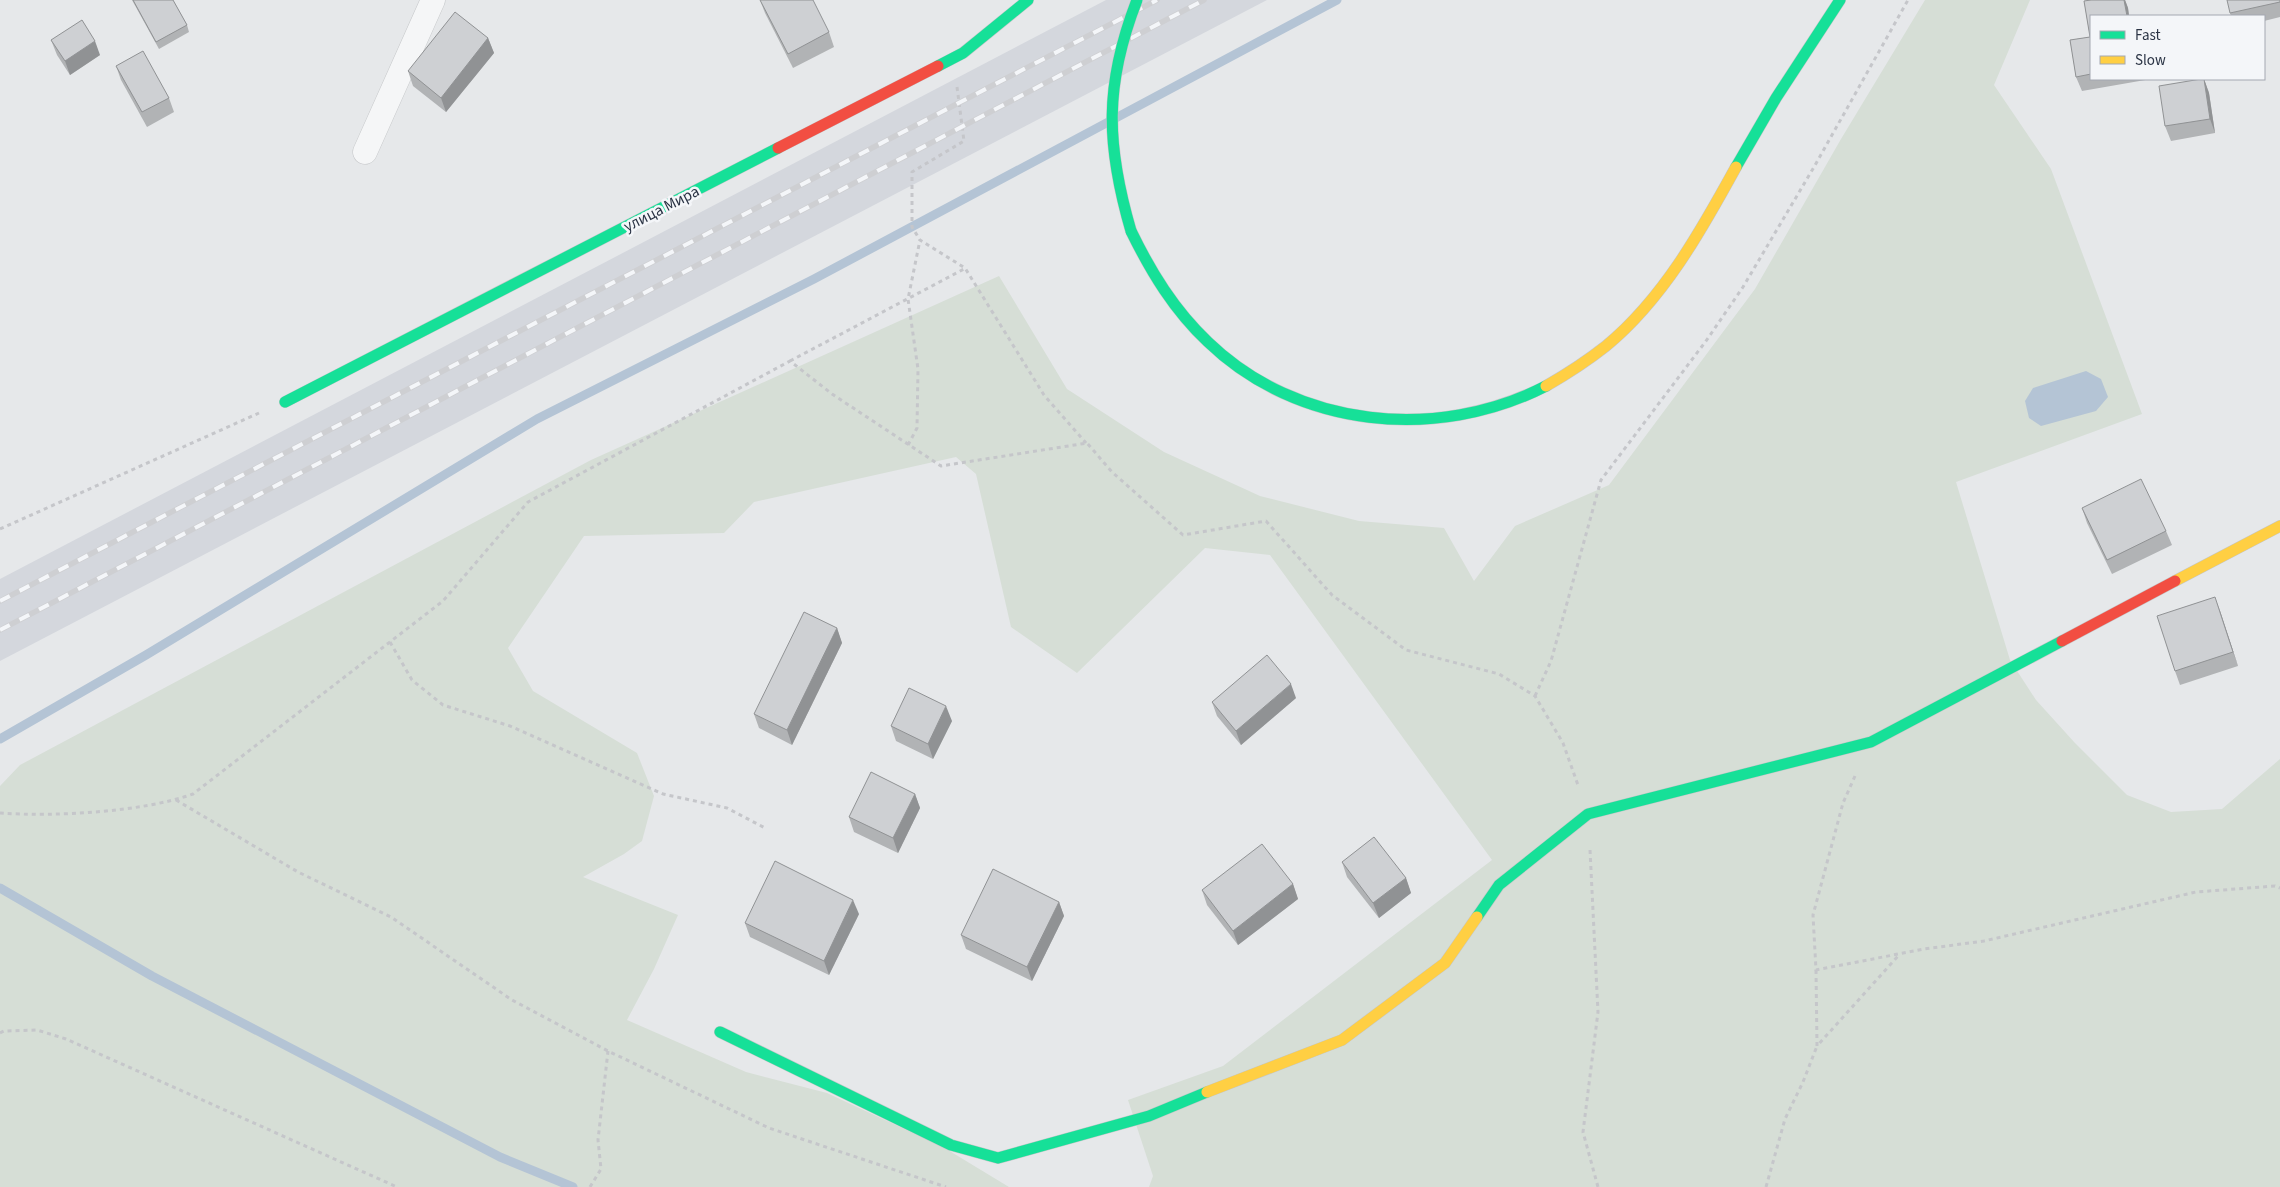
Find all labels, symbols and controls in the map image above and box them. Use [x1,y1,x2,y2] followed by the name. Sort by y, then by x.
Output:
[2090,15,2265,80] legend
[2135,25,2161,46] text: Fast
[2135,50,2166,71] text: Slow
[620,180,703,237] street label: улица Мира

